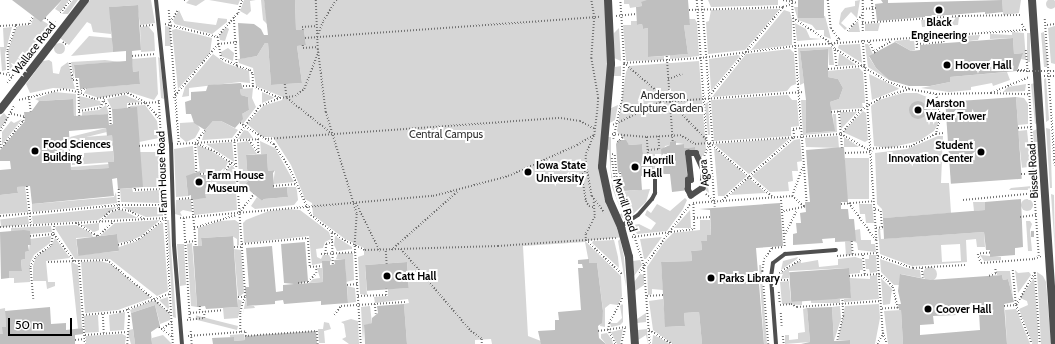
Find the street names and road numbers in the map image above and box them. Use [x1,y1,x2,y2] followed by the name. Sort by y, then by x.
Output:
[10,19,58,77] street label: Wallace Road
[154,131,170,213] street label: Farm House Road
[1025,143,1041,199] street label: Bissell Road
[696,159,712,187] street label: Agora
[610,176,640,234] street label: Morrill Road

